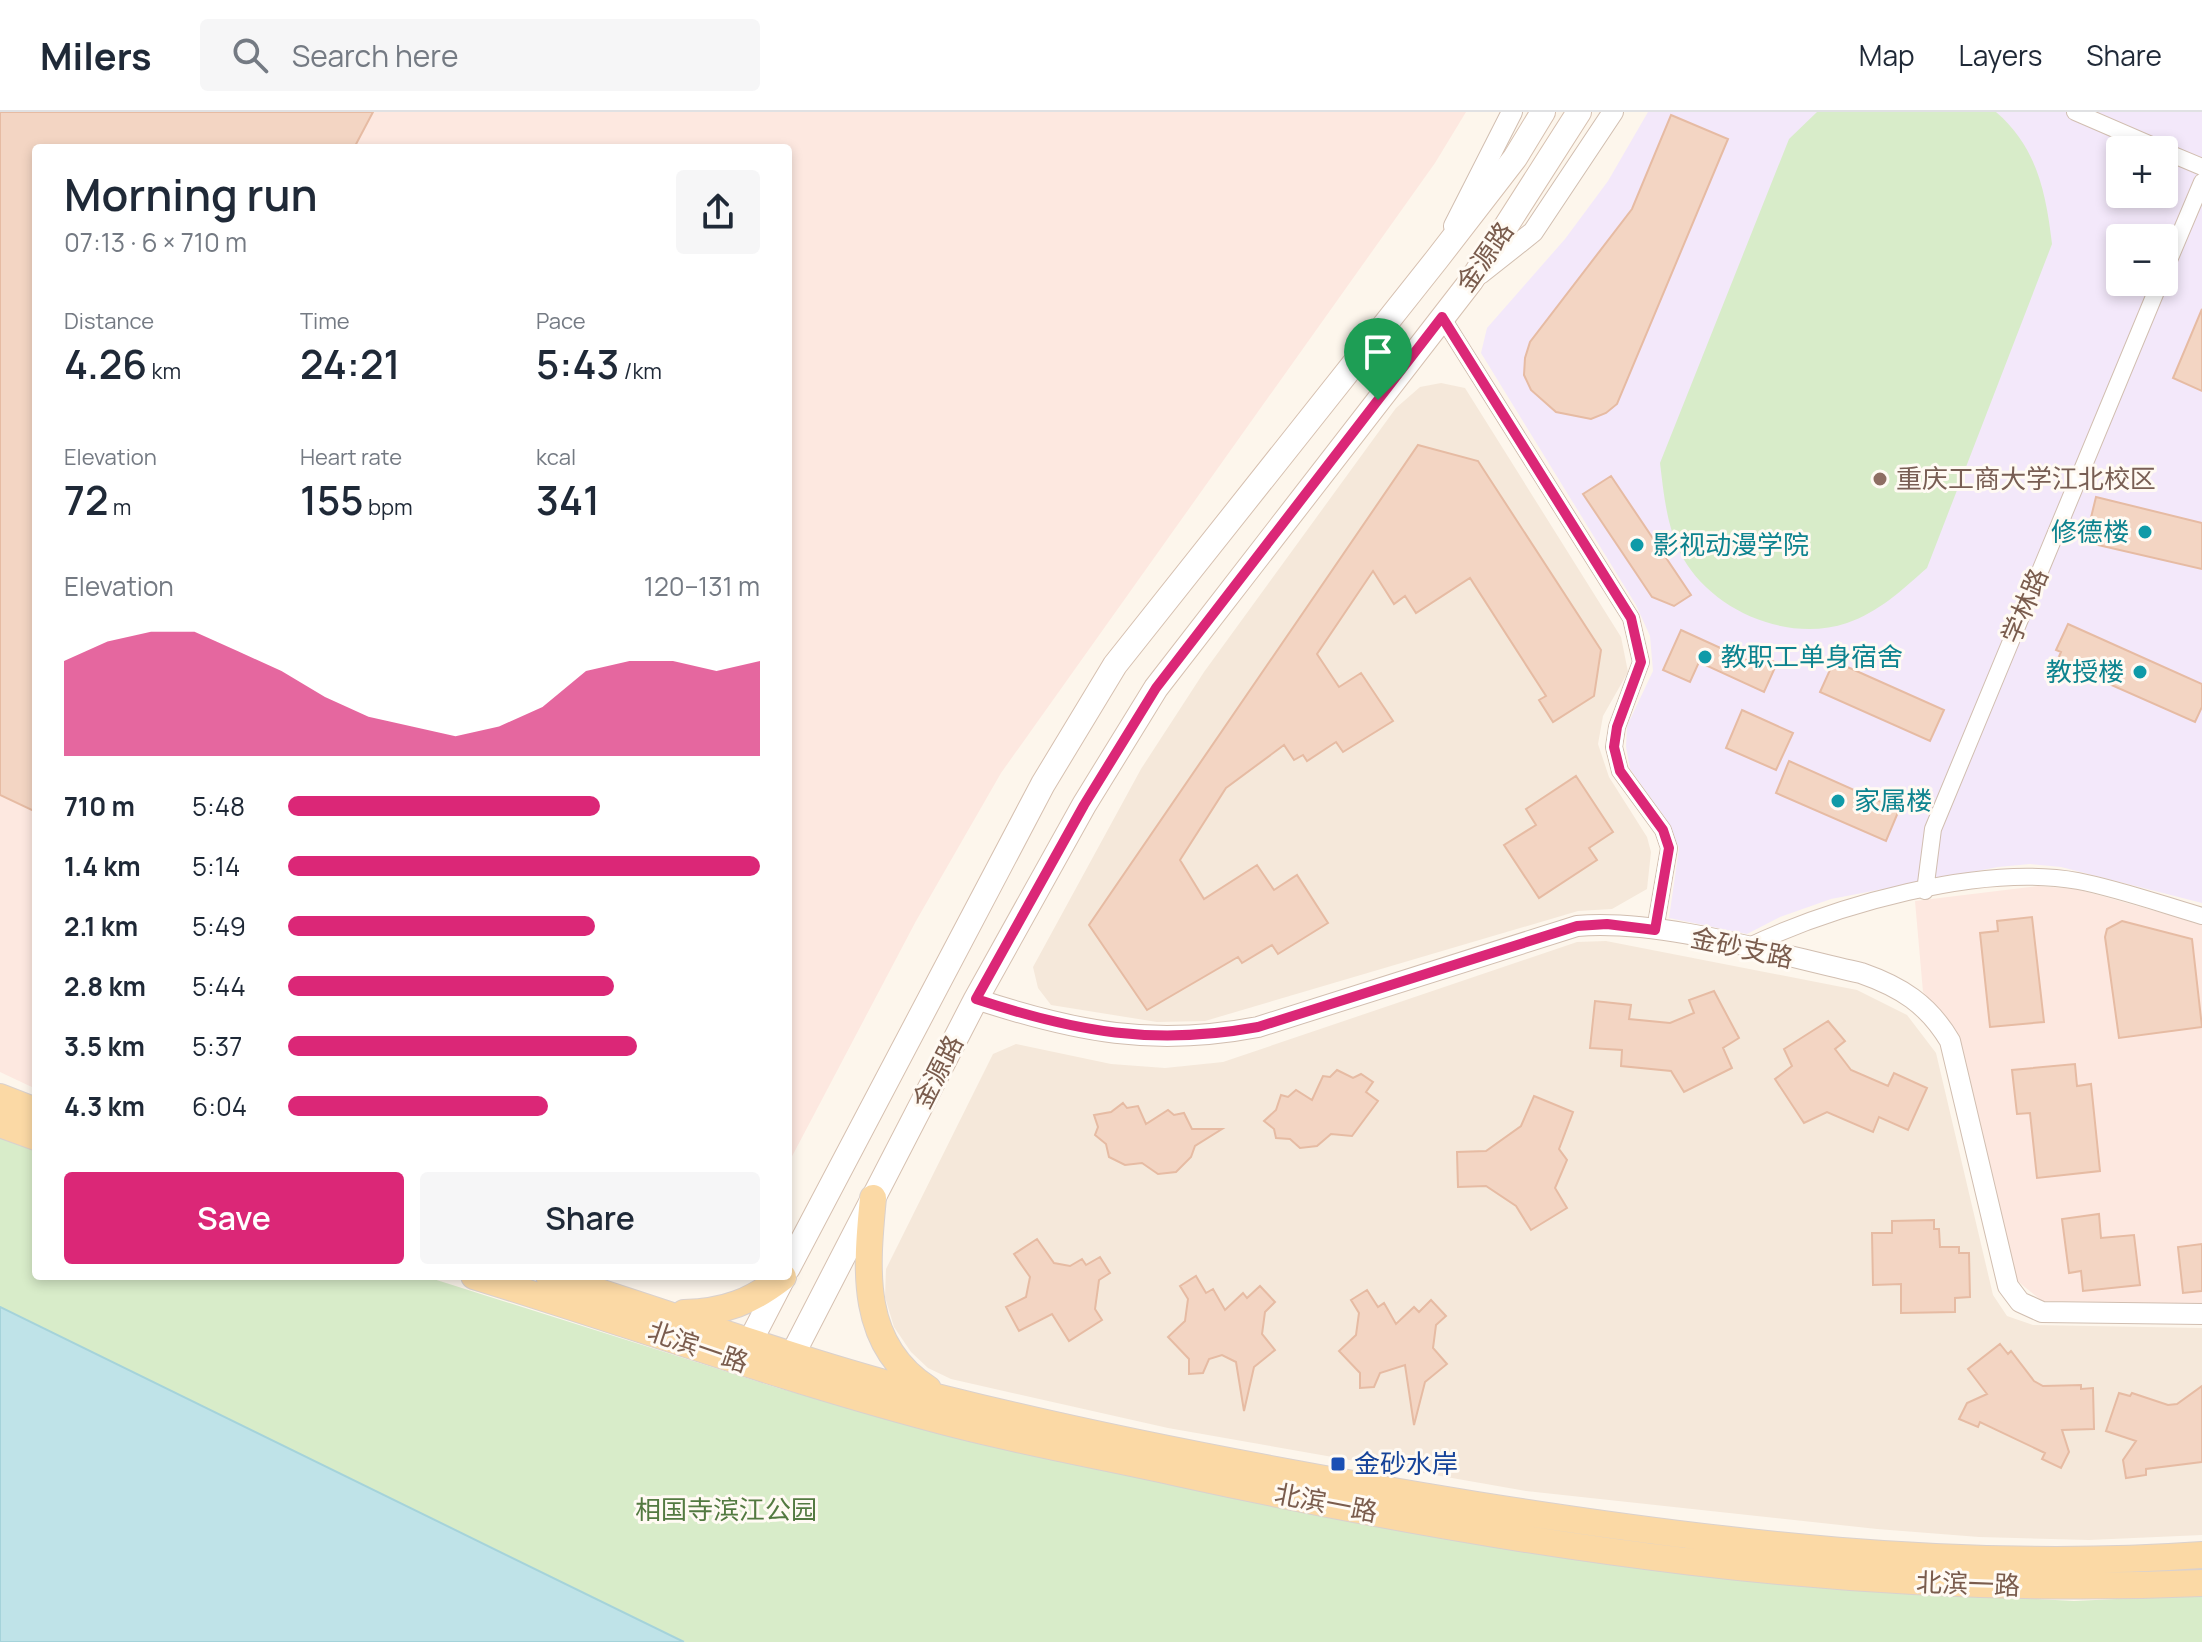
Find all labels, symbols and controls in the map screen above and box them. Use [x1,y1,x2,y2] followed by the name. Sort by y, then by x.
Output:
[200,19,760,91] search box
[40,29,152,81] text: Milers
[228,33,272,77] icon: search
[292,35,458,76] text: Search here
[1859,36,1915,74] text: Map
[1959,36,2042,74] text: Layers
[2086,36,2162,74] text: Share
[2106,136,2178,296] map controls
[2106,136,2178,208] button: +
[64,164,318,224] text: Morning run
[676,170,760,254] button: share
[1447,214,1521,299] street label: 金源路
[64,224,247,260] text: 07:13 · 6 × 710 m
[2106,224,2178,296] button: −
[64,306,154,336] text: Distance
[300,306,350,336] text: Time
[536,306,586,336] text: Pace
[1344,318,1412,400] pin
[1356,330,1400,374] icon: arrive
[64,336,147,391] text: 4.26
[300,336,400,391] text: 24:21
[536,336,619,391] text: 5:43
[147,356,181,386] text: km
[619,356,662,386] text: /km
[64,442,157,472] text: Elevation
[300,442,402,472] text: Heart rate
[536,442,576,472] text: kcal
[1896,460,2156,496] place label: 重庆工商大学江北校区
[1871,470,1889,488] marker: 重庆工商大学江北校区
[64,472,108,527] text: 72
[300,472,364,527] text: 155
[536,472,600,527] text: 341
[108,492,131,522] text: m
[364,492,413,522] text: bpm
[2051,513,2129,549] place label: 修德楼
[2136,523,2154,541] marker: 修德楼
[1653,526,1809,562] place label: 影视动漫学院
[1628,536,1646,554] marker: 影视动漫学院
[1992,563,2056,649] street label: 学林路
[64,568,174,604] text: Elevation
[644,568,760,604] text: 120–131 m
[1721,638,1903,674] place label: 教职工单身宿舍
[1696,648,1714,666] marker: 教职工单身宿舍
[2046,653,2124,689] place label: 教授楼
[2131,663,2149,681] marker: 教授楼
[1854,782,1932,818] place label: 家属楼
[64,788,135,824] text: 710 m
[192,788,245,824] text: 5:48
[1829,792,1847,810] marker: 家属楼
[64,848,141,884] text: 1.4 km
[192,848,240,884] text: 5:14
[64,908,138,944] text: 2.1 km
[192,908,246,944] text: 5:49
[1688,919,1797,975] street label: 金砂支路
[64,968,146,1004] text: 2.8 km
[192,968,246,1004] text: 5:44
[64,1028,145,1064] text: 3.5 km
[192,1028,242,1064] text: 5:37
[903,1029,971,1114] street label: 金源路
[64,1088,145,1124] text: 4.3 km
[192,1088,247,1124] text: 6:04
[64,1172,404,1264] button: Save
[420,1172,760,1264] button: Share
[643,1312,753,1380] street label: 北滨一路
[1354,1445,1458,1481] place label: 金砂水岸
[1329,1455,1347,1473] marker: 金砂水岸
[1272,1474,1381,1530] street label: 北滨一路
[635,1491,817,1527] park label: 相国寺滨江公园
[1915,1563,2021,1603] street label: 北滨一路

